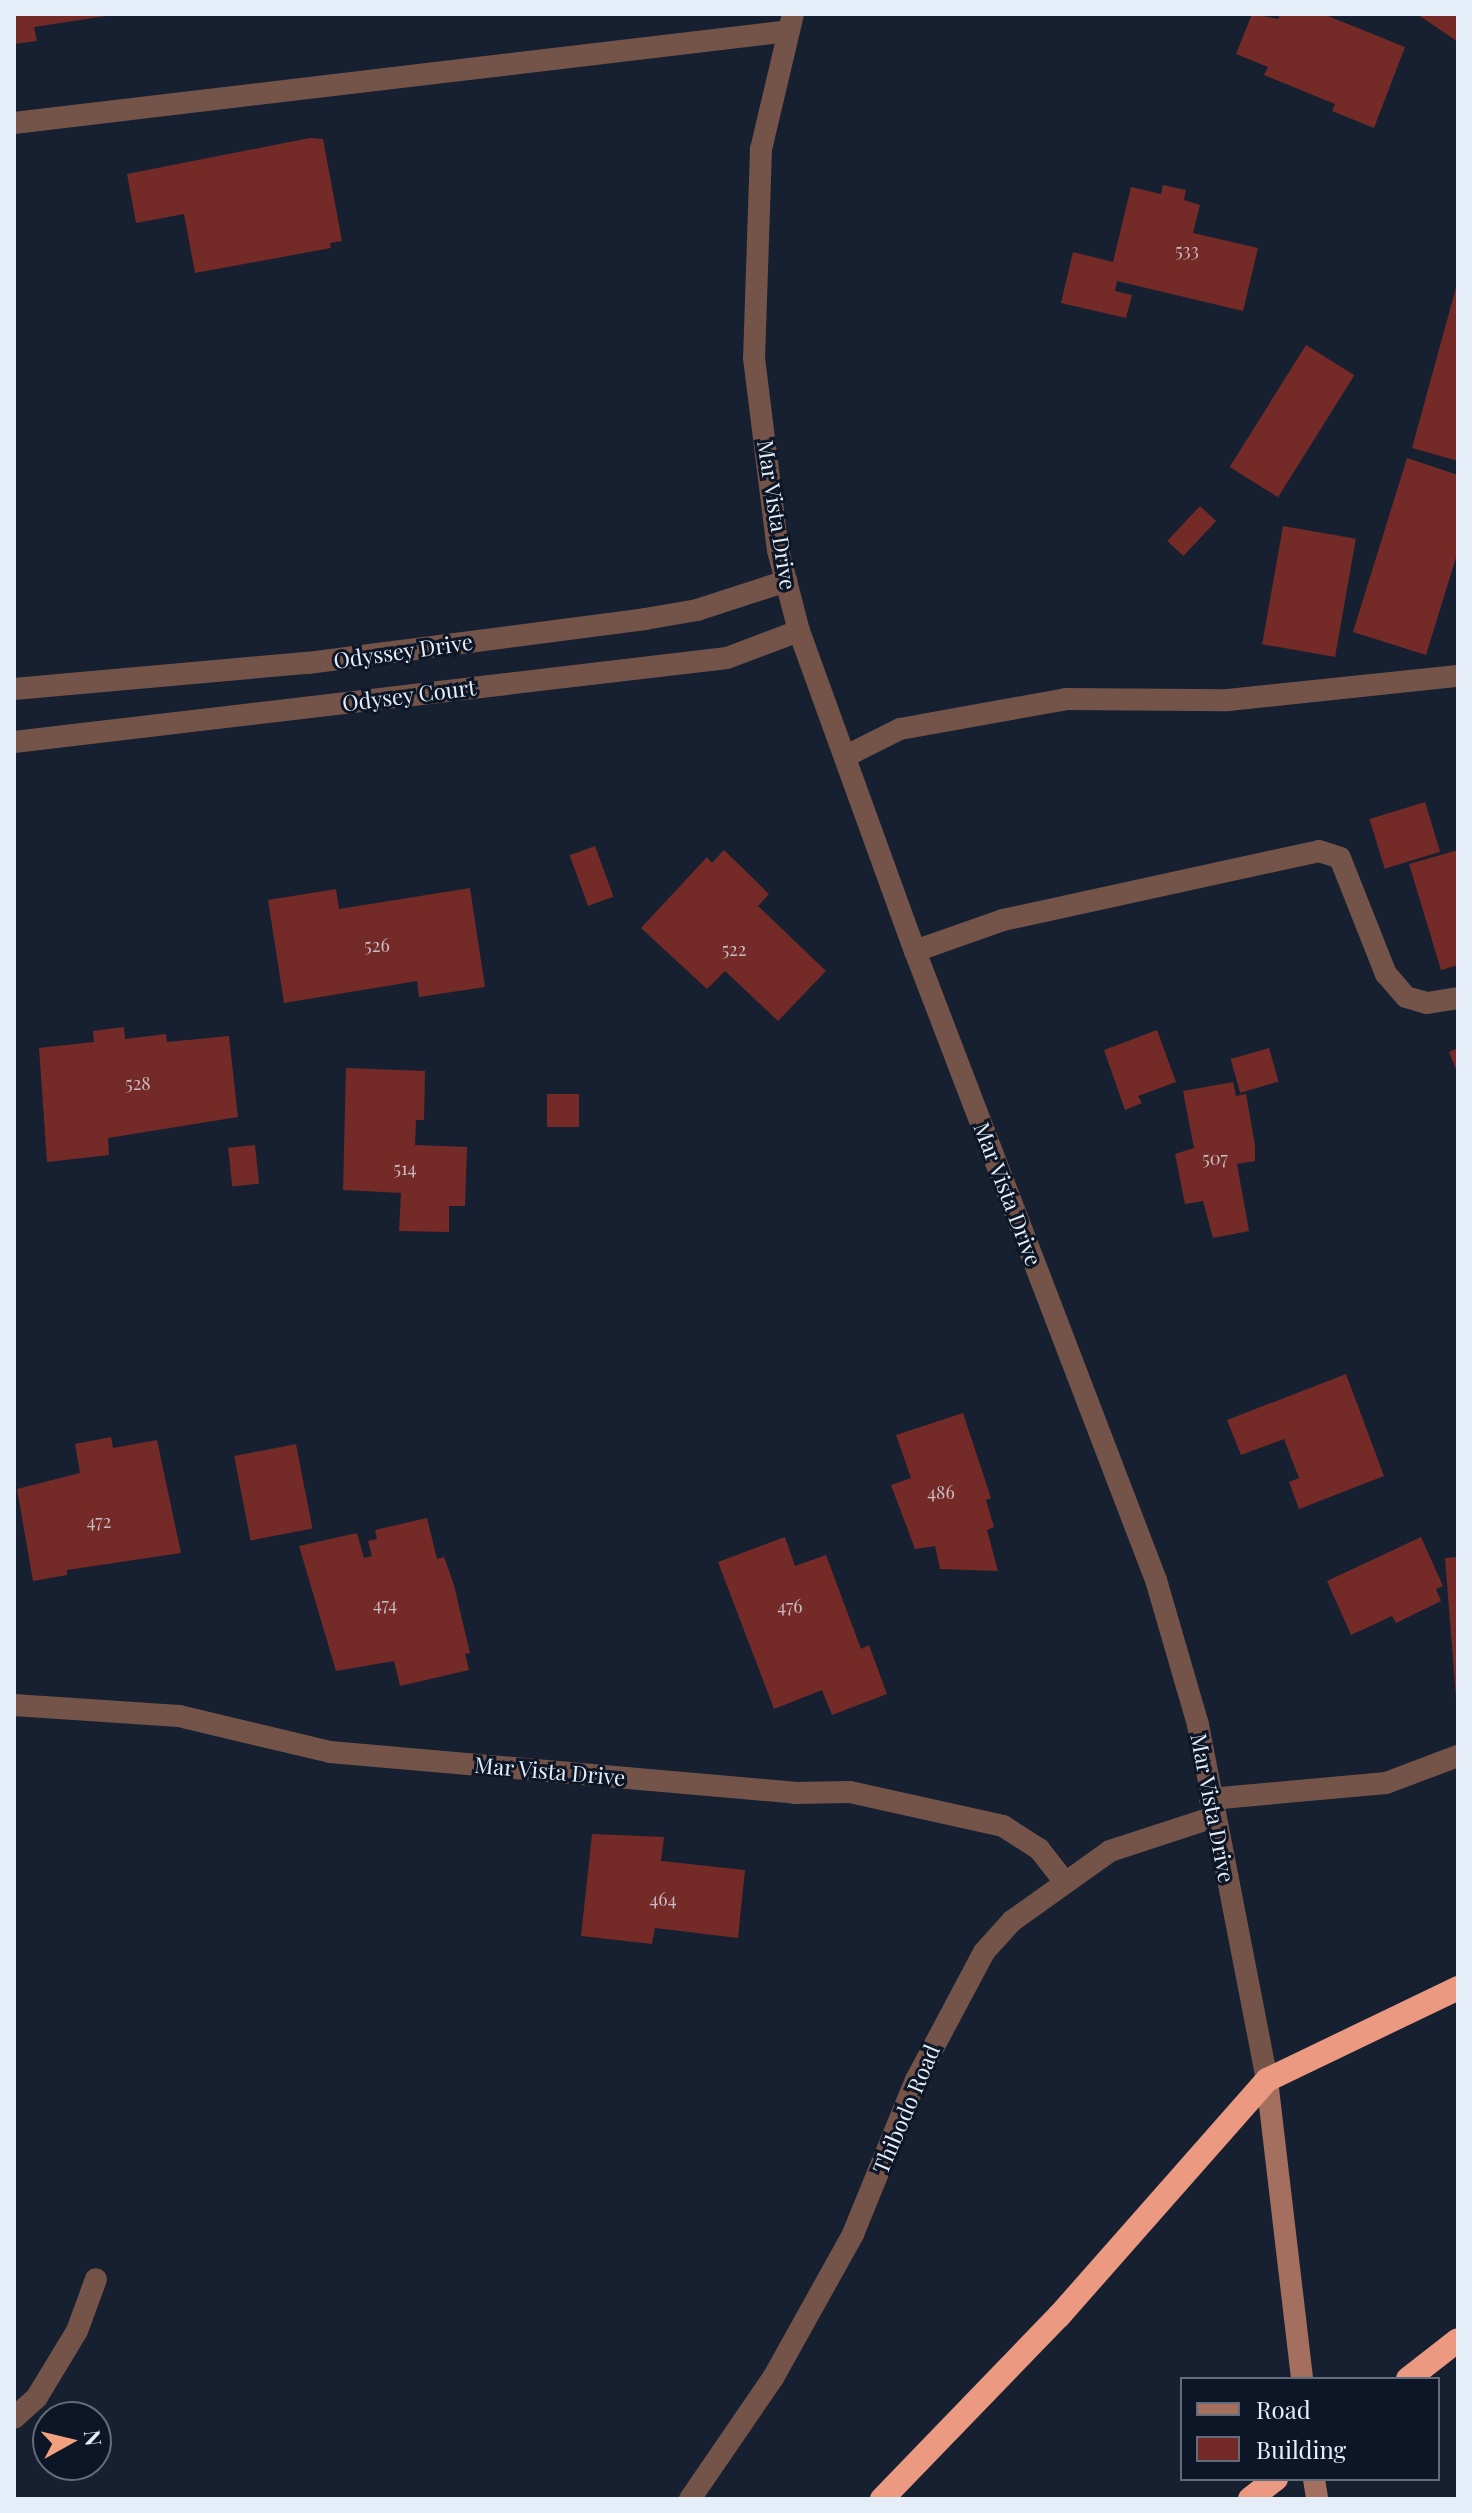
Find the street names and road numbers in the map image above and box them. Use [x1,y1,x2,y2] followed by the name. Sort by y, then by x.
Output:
[752,437,802,593] street label: Mar Vista Drive
[331,628,475,674] street label: Odyssey Drive
[340,674,478,716] street label: Odysey Court
[968,1118,1048,1270] street label: Mar Vista Drive
[1185,1730,1241,1886] street label: Mar Vista Drive
[473,1751,627,1791] street label: Mar Vista Drive
[867,2040,945,2178] street label: Thibodo Road

